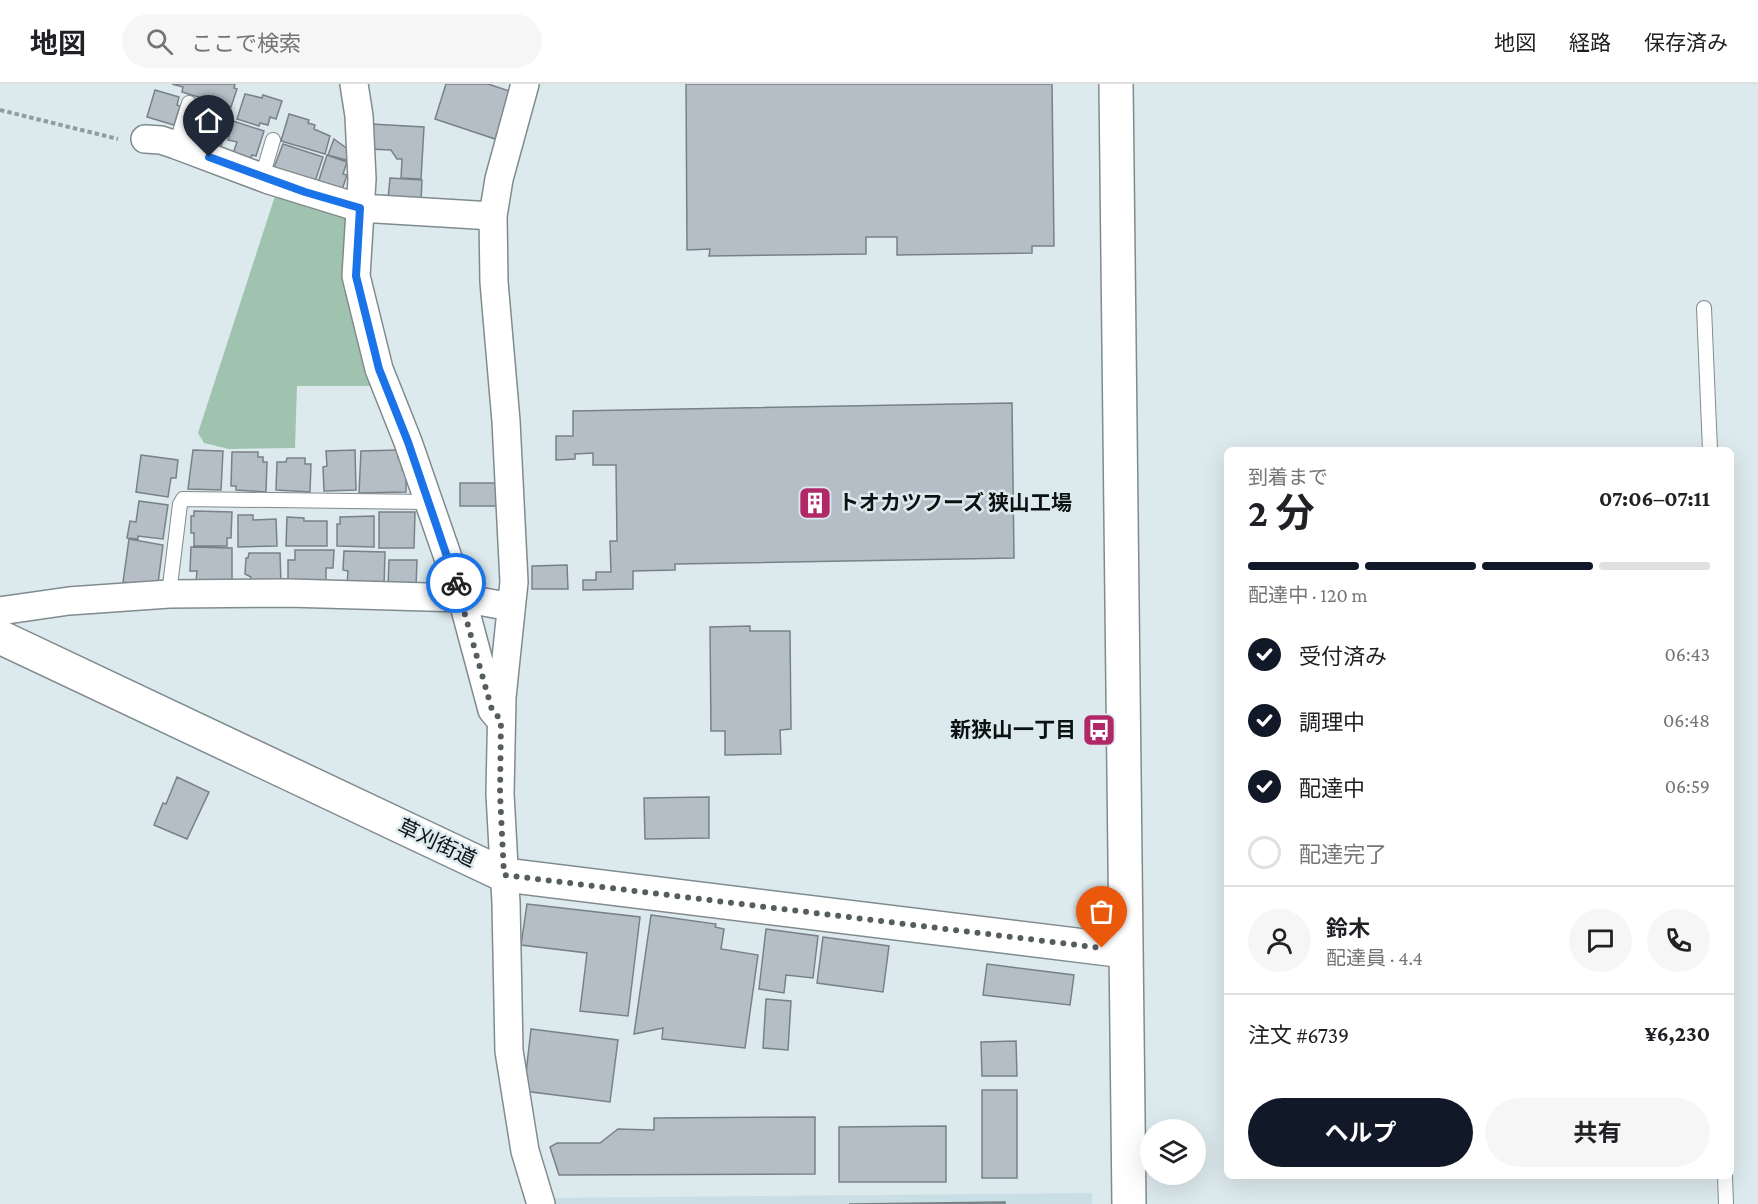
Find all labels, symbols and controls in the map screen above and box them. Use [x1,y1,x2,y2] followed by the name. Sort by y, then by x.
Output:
[122,14,542,68] search box
[143,25,176,58] icon: search
[30,28,86,59] text: 地図
[191,31,301,56] text: ここで検索
[1494,31,1536,55] text: 地図
[1569,31,1611,55] text: 経路
[1644,31,1728,55] text: 保存済み
[183,95,234,157] pin
[192,104,225,137] icon: home
[1248,466,1328,488] text: 到着まで
[797,485,833,521] building icon: トオカツフーズ 狭山工場
[1599,486,1710,511] text: 07:06–07:11
[838,491,1072,515] place label: トオカツフーズ 狭山工場
[1248,491,1314,534] text: 2 分
[426,553,486,613] courier
[440,567,473,600] icon: bike
[1248,584,1368,606] text: 配達中 · 120 m
[1248,638,1281,671] icon: check
[1664,643,1710,665] text: 06:43
[1299,644,1387,669] text: 受付済み
[1248,704,1281,737] icon: check
[1663,709,1710,731] text: 06:48
[1299,710,1365,735] text: 調理中
[1081,712,1117,748] bus stop icon: 新狭山一丁目
[950,718,1076,742] place label: 新狭山一丁目
[1248,770,1281,803] icon: check
[1665,775,1710,797] text: 06:59
[1299,776,1365,801] text: 配達中
[394,814,480,872] street label: 草刈街道
[1299,842,1387,867] text: 配達完了
[1076,886,1127,948] pin
[1085,895,1118,928] icon: bag
[1248,909,1311,972] button: person
[1569,909,1632,972] button: chat
[1647,909,1710,972] button: phone
[1326,916,1370,941] text: 鈴木
[1326,947,1423,969] text: 配達員 · 4.4
[1645,1021,1710,1046] text: ¥6,230
[1248,1023,1349,1048] text: 注文 #6739
[1248,1098,1473,1167] button: ヘルプ
[1485,1098,1710,1167] button: 共有
[1140,1119,1206,1185] map controls
[1140,1119,1206,1185] button: layers

